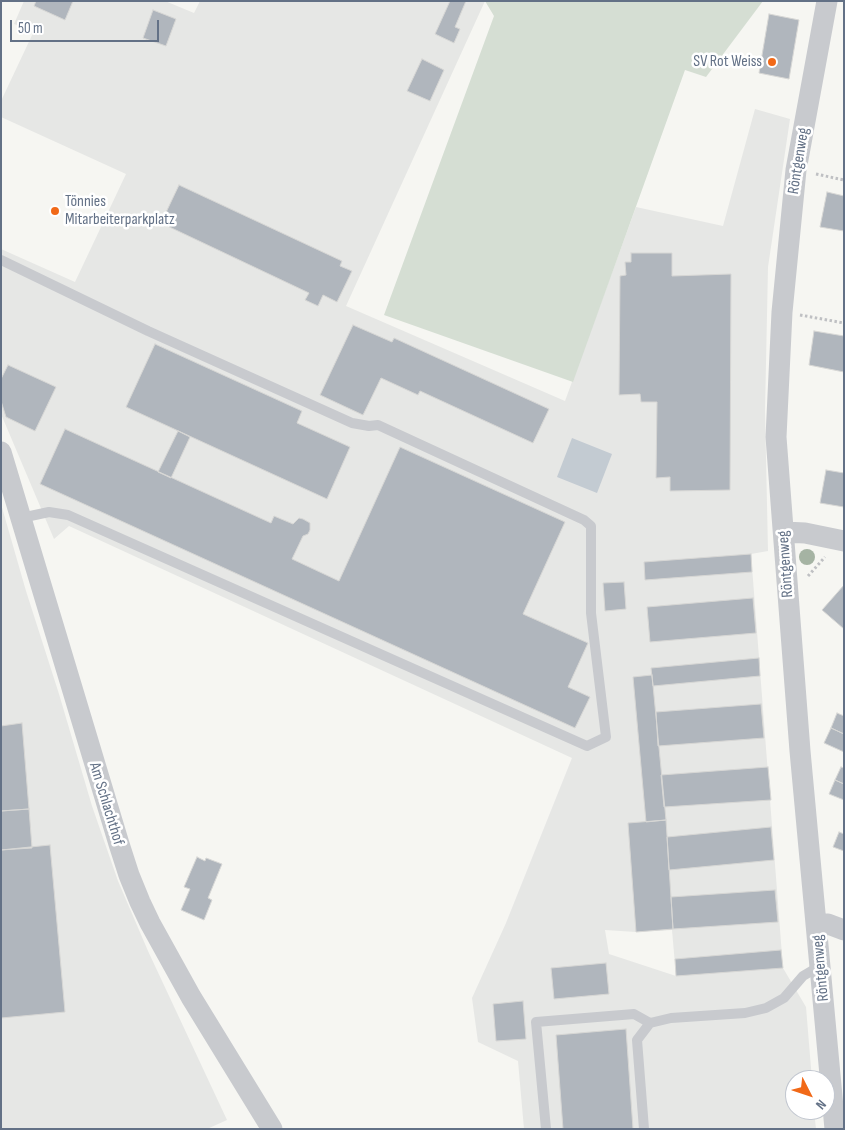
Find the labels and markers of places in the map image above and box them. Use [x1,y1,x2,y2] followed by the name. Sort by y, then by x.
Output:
[693,52,762,72] place label: SV Rot Weiss
[766,56,778,68] marker: SV Rot Weiss
[65,192,175,230] place label: Tönnies Mitarbeiterparkplatz
[49,205,61,217] marker: Tönnies Mitarbeiterparkplatz

